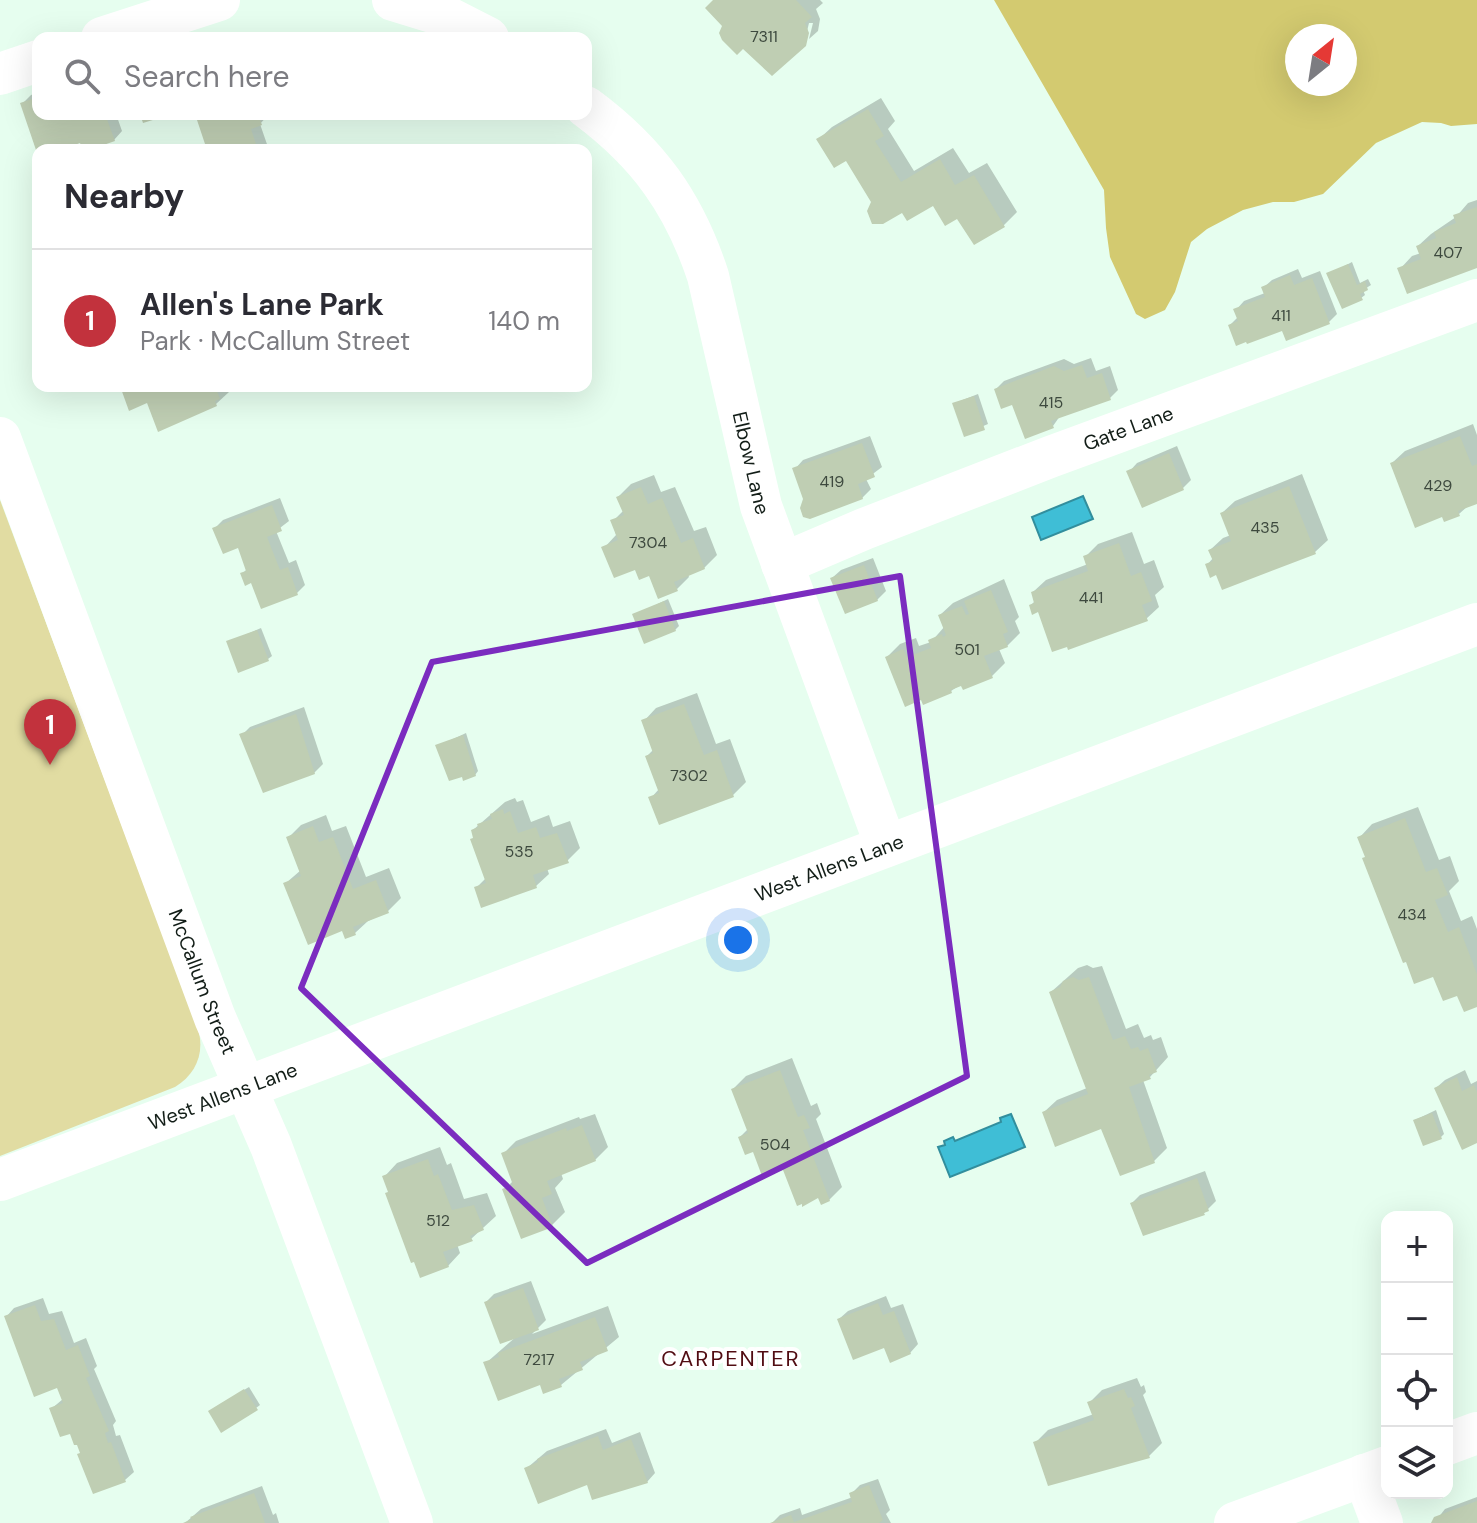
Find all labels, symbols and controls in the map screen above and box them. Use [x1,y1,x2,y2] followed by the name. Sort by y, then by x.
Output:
[1285,24,1357,96] north arrow
[750,26,778,47] house number: 7311
[32,32,592,120] search box
[60,54,104,98] icon: search
[124,57,290,96] text: Search here
[64,174,184,219] text: Nearby
[1434,242,1462,263] house number: 407
[140,285,384,324] text: Allen's Lane Park
[85,304,95,338] text: 1
[488,304,560,338] text: 140 m
[1271,305,1291,326] house number: 411
[140,324,410,358] text: Park · McCallum Street
[1039,392,1063,413] house number: 415
[1080,400,1177,457] street label: Gate Lane
[727,409,776,518] street label: Elbow Lane
[820,471,844,492] house number: 419
[1424,475,1452,496] house number: 429
[1251,517,1279,538] house number: 435
[629,532,667,553] house number: 7304
[1079,587,1103,608] house number: 441
[954,639,980,660] house number: 501
[24,699,76,765] pin: 1
[670,765,708,786] house number: 7302
[751,828,907,908] street label: West Allens Lane
[505,841,533,862] house number: 535
[1398,904,1427,925] house number: 434
[163,905,242,1058] street label: McCallum Street
[718,920,758,960] your location
[145,1056,301,1136] street label: West Allens Lane
[760,1134,790,1155] house number: 504
[426,1210,450,1231] house number: 512
[1381,1211,1453,1499] map controls
[1381,1211,1453,1283] button: +
[1381,1283,1453,1355] button: −
[661,1344,801,1373] district label: CARPENTER
[524,1349,554,1370] house number: 7217
[1381,1355,1453,1427] button: locate
[1381,1427,1453,1499] button: layers

